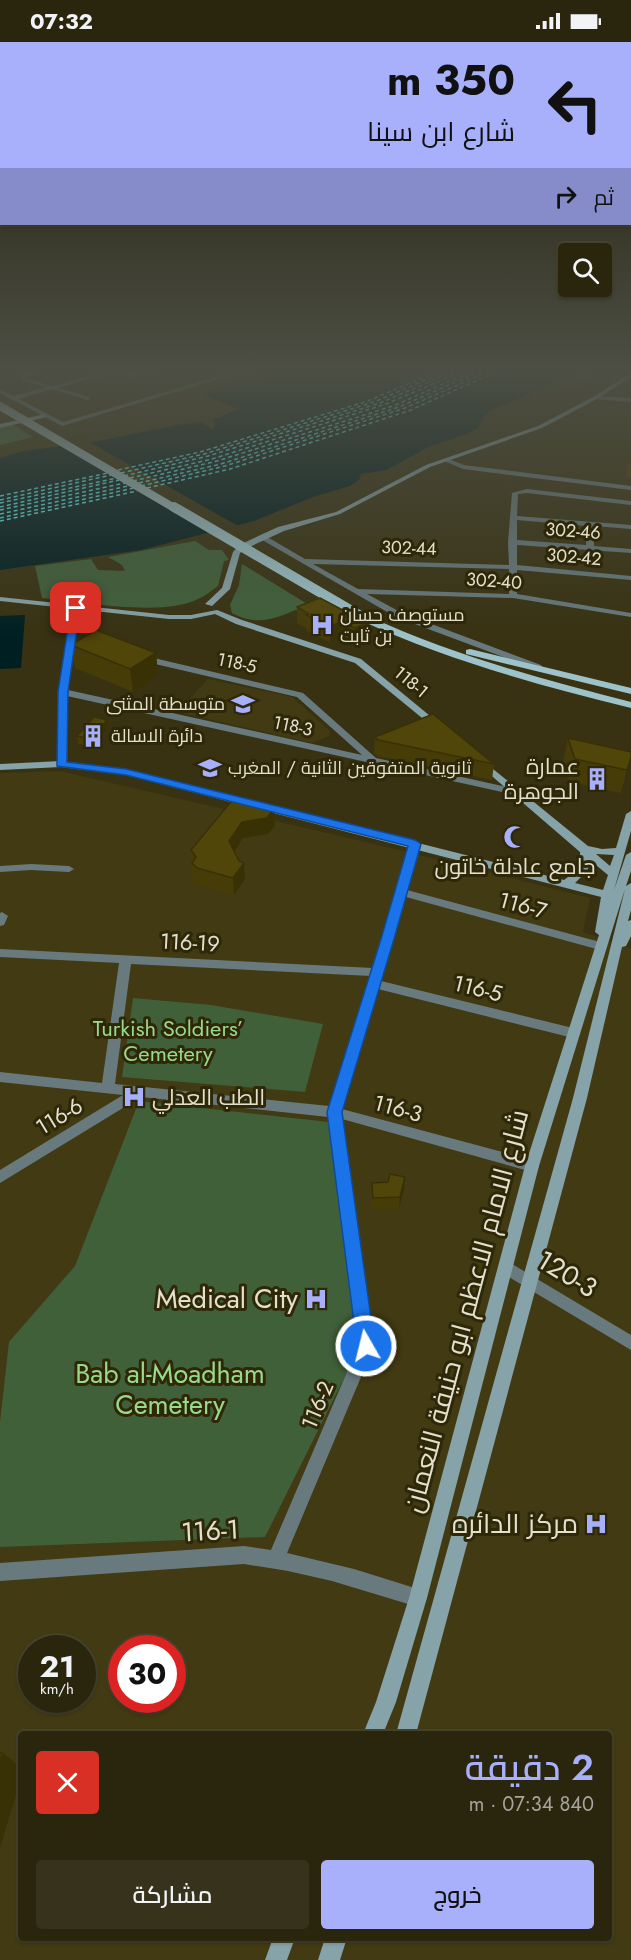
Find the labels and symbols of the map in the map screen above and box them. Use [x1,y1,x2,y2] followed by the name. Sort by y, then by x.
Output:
[544,516,602,546] street label: 302-46
[381,534,437,562] street label: 302-44
[545,542,603,572] street label: 302-42
[465,566,523,596] street label: 302-40
[50,582,101,633] pin
[340,602,465,649] place label: مستوصف حسان بن ثابت
[309,612,335,638] hospital icon: مستوصف حسان بن ثابت
[215,646,259,680] street label: 118-5
[388,660,434,704] street label: 118-1
[106,691,225,717] place label: متوسطة المثنى
[230,691,256,717] school or university icon: متوسطة المثنى
[271,709,315,743] street label: 118-3
[80,723,106,749] building icon: دائرة الاسالة
[111,723,203,749] place label: دائرة الاسالة
[504,750,579,807] place label: عمارة الجوهرة
[197,755,223,781] school or university icon: ثانوية المتفوقين الثانية / المغرب
[228,755,471,781] place label: ثانوية المتفوقين الثانية / المغرب
[584,766,610,792] building icon: عمارة الجوهرة
[502,824,528,850] mosque icon: جامع عادلة خاتون
[435,850,595,882] place label: جامع عادلة خاتون
[495,883,551,927] street label: 116-7
[159,924,221,960] street label: 116-19
[450,966,506,1010] street label: 116-5
[93,1012,243,1069] park label: Turkish Soldiers’ Cemetery
[152,1081,265,1114] place label: الطب العدلي
[121,1084,147,1110] hospital icon: الطب العدلي
[370,1086,426,1130] street label: 116-3
[29,1089,89,1143] street label: 116-6
[393,1105,538,1517] street label: شارع الامام الاعظم ابو حنيفة النعمان
[530,1240,605,1307] street label: 120-3
[156,1279,298,1318] place label: Medical City
[303,1286,329,1312] hospital icon: Medical City
[334,1314,398,1378] position arrow
[75,1354,265,1424] park label: Bab al-Moadham Cemetery
[293,1376,341,1434] street label: 116-2
[452,1504,578,1543] place label: مركز الدائره
[180,1510,240,1551] street label: 116-1
[583,1511,609,1537] hospital icon: مركز الدائره
[108,1635,186,1713] speed limit sign: 30

